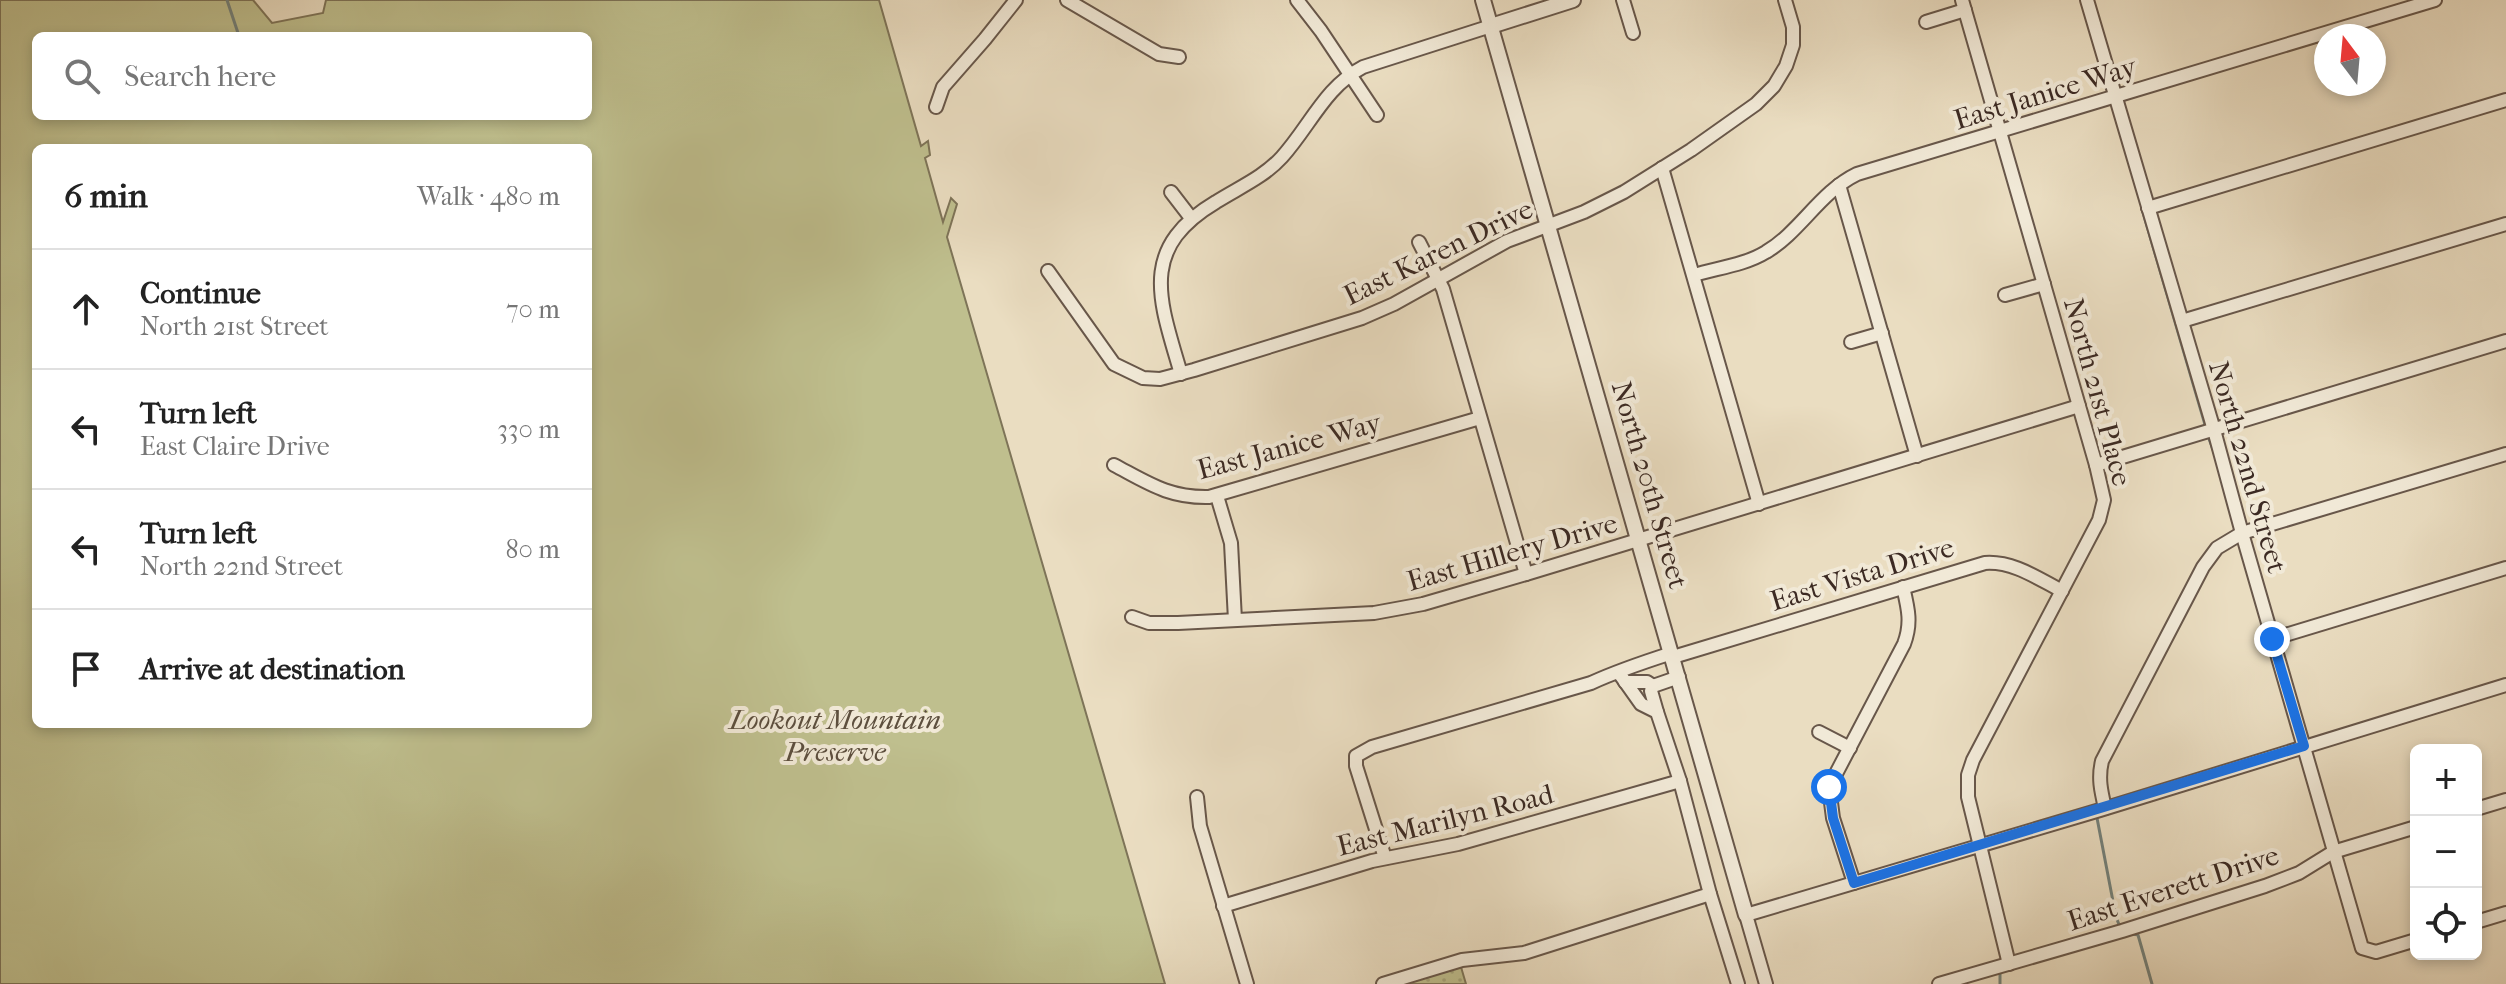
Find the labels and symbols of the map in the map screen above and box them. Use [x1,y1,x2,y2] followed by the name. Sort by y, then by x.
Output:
[2314,24,2386,96] north arrow
[1950,49,2141,136] street label: East Janice Way
[1338,192,1538,312] street label: East Karen Drive
[2057,295,2139,490] street label: North 21st Place
[2202,357,2294,577] street label: North 22nd Street
[1605,378,1695,592] street label: North 20th Street
[1194,405,1385,486] street label: East Janice Way
[1403,506,1621,598] street label: East Hillery Drive
[1766,530,1958,618] street label: East Vista Drive
[2254,621,2290,657] route end
[727,703,941,768] park label: Lookout Mountain Preserve
[1811,769,1847,805] route start
[1333,777,1557,863] street label: East Marilyn Road
[2063,838,2283,938] street label: East Everett Drive

